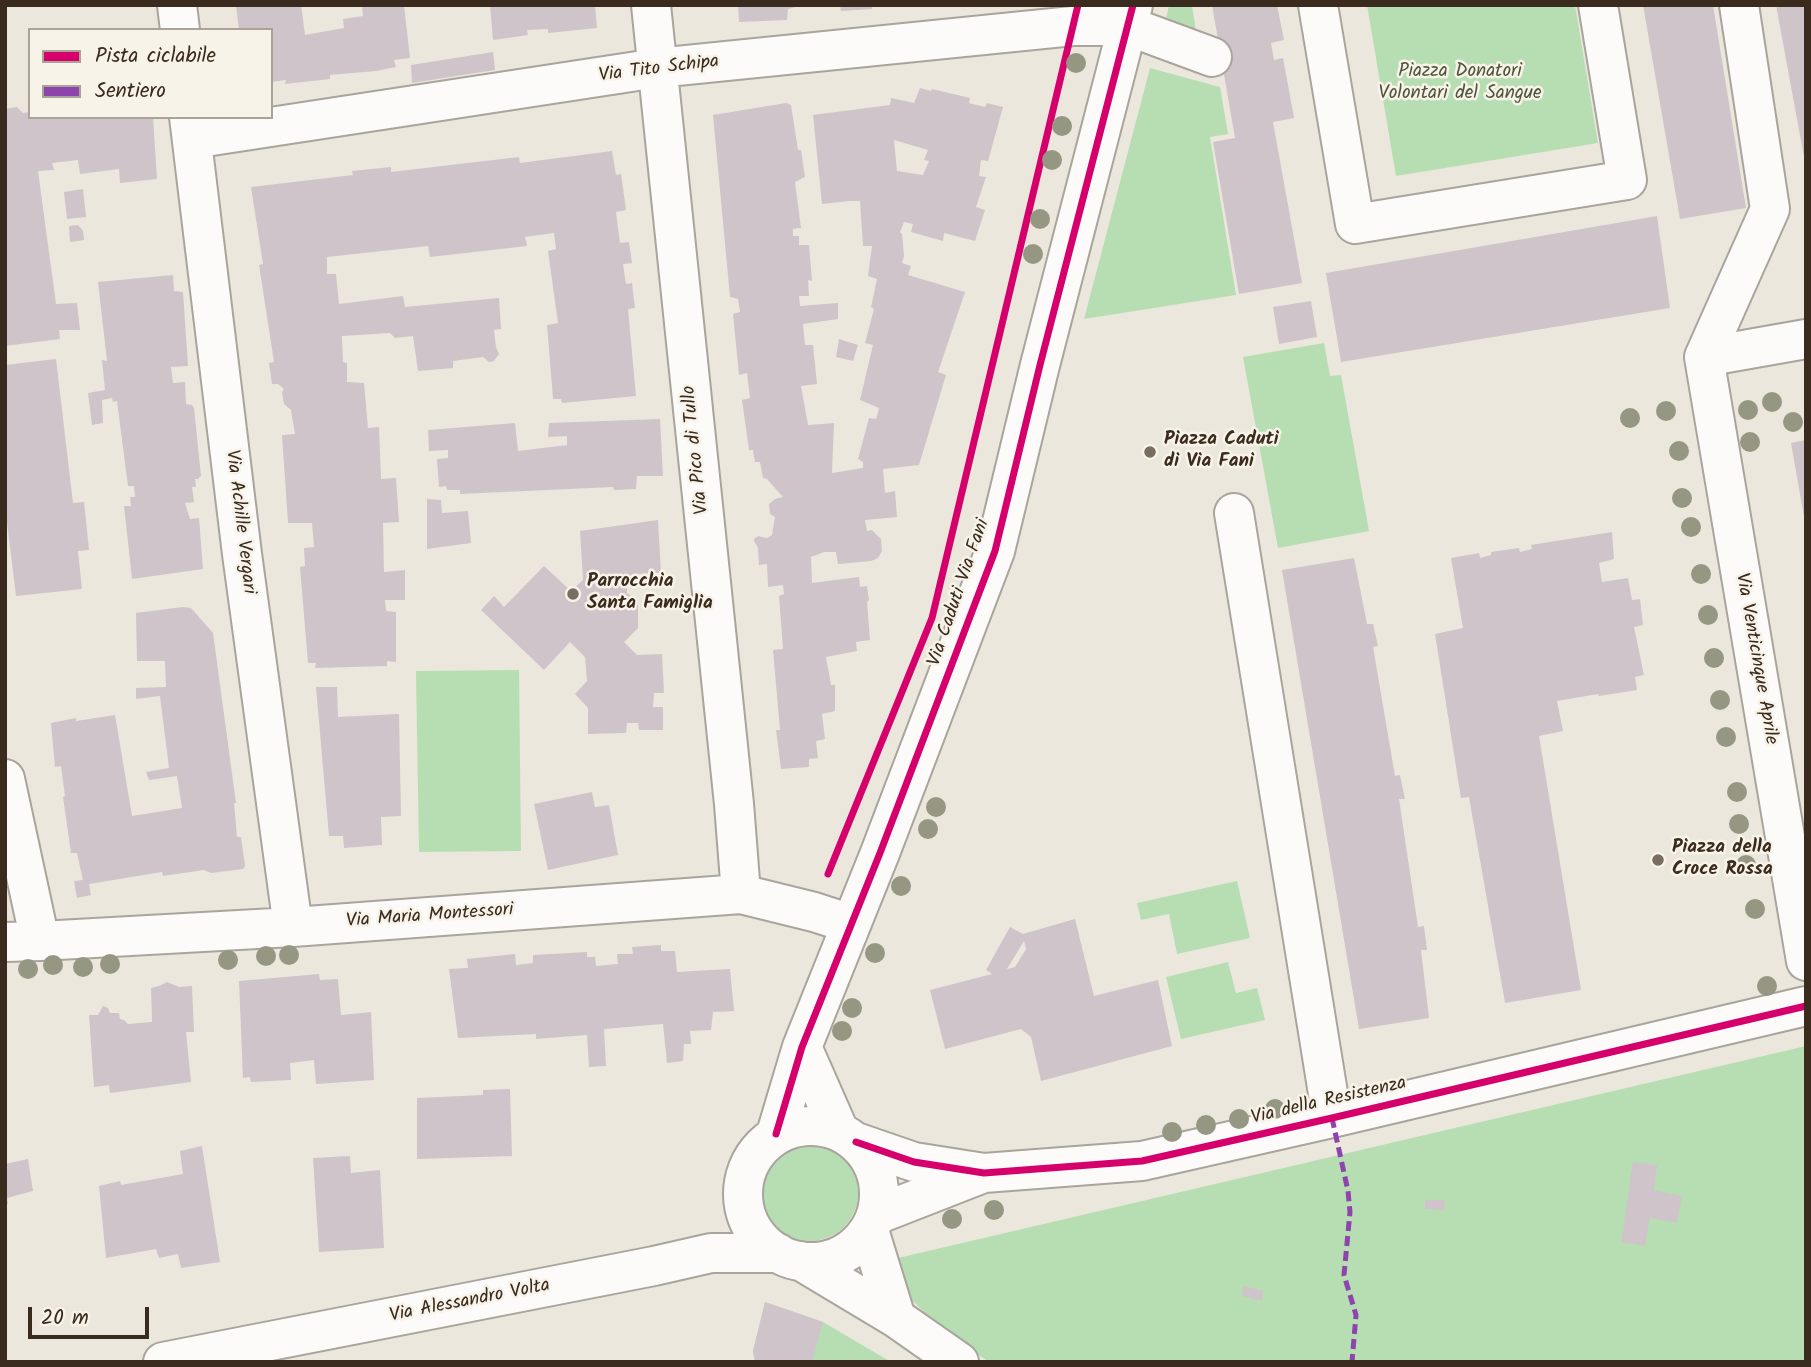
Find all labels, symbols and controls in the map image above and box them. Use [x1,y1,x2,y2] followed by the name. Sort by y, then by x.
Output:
[28,28,273,119] legend
[95,40,216,73] text: Pista ciclabile
[598,51,720,89] street label: Via Tito Schipa
[1379,62,1541,106] park label: Piazza Donatori Volontari del Sangue
[95,75,166,108] text: Sentiero
[679,384,715,516] street label: Via Pico di Tullo
[1164,430,1279,474] place label: Piazza Caduti di Via Fani
[1142,444,1158,460] marker: Piazza Caduti di Via Fani
[219,449,259,595] street label: Via Achille Vergari
[924,516,996,670] street label: Via Caduti Via Fani
[1729,571,1781,747] street label: Via Venticinque Aprile
[587,572,713,616] place label: Parrocchia Santa Famiglia
[565,586,581,602] marker: Parrocchia Santa Famiglia
[1672,838,1773,882] place label: Piazza della Croce Rossa
[1650,852,1666,868] marker: Piazza della Croce Rossa
[346,900,514,934] street label: Via Maria Montessori
[1249,1073,1409,1131] street label: Via della Resistenza
[388,1275,552,1329] street label: Via Alessandro Volta
[32,1294,152,1338] scale bar
[41,1302,89,1335] text: 20 m

